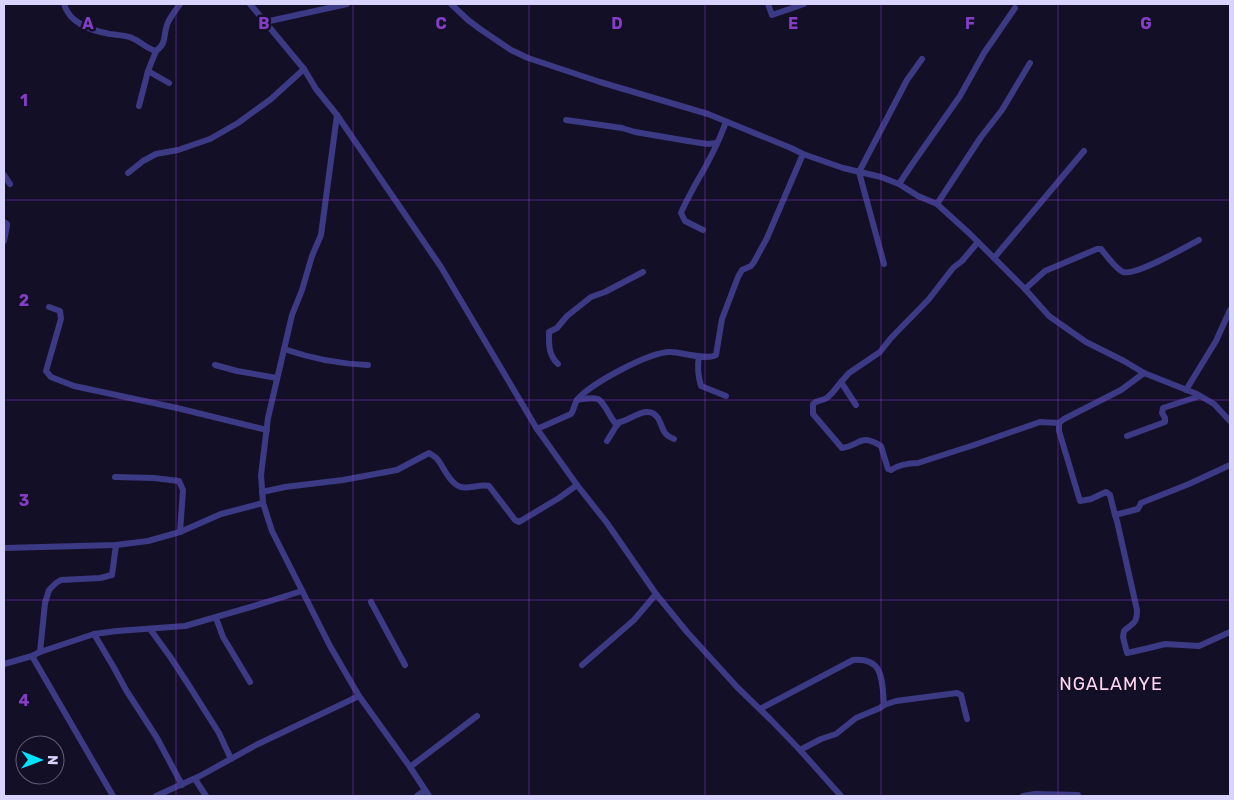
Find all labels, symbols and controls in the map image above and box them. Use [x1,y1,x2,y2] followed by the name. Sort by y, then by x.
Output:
[82,14,94,33] text: A
[258,14,270,33] text: B
[435,14,447,33] text: C
[611,14,623,33] text: D
[788,14,798,33] text: E
[965,14,975,33] text: F
[1140,14,1152,33] text: G
[20,91,28,110] text: 1
[19,291,29,310] text: 2
[19,491,29,510] text: 3
[1059,673,1163,695] district label: NGALAMYE
[19,691,30,710] text: 4
[15,735,65,785] north arrow
[44,755,61,765] text: N

